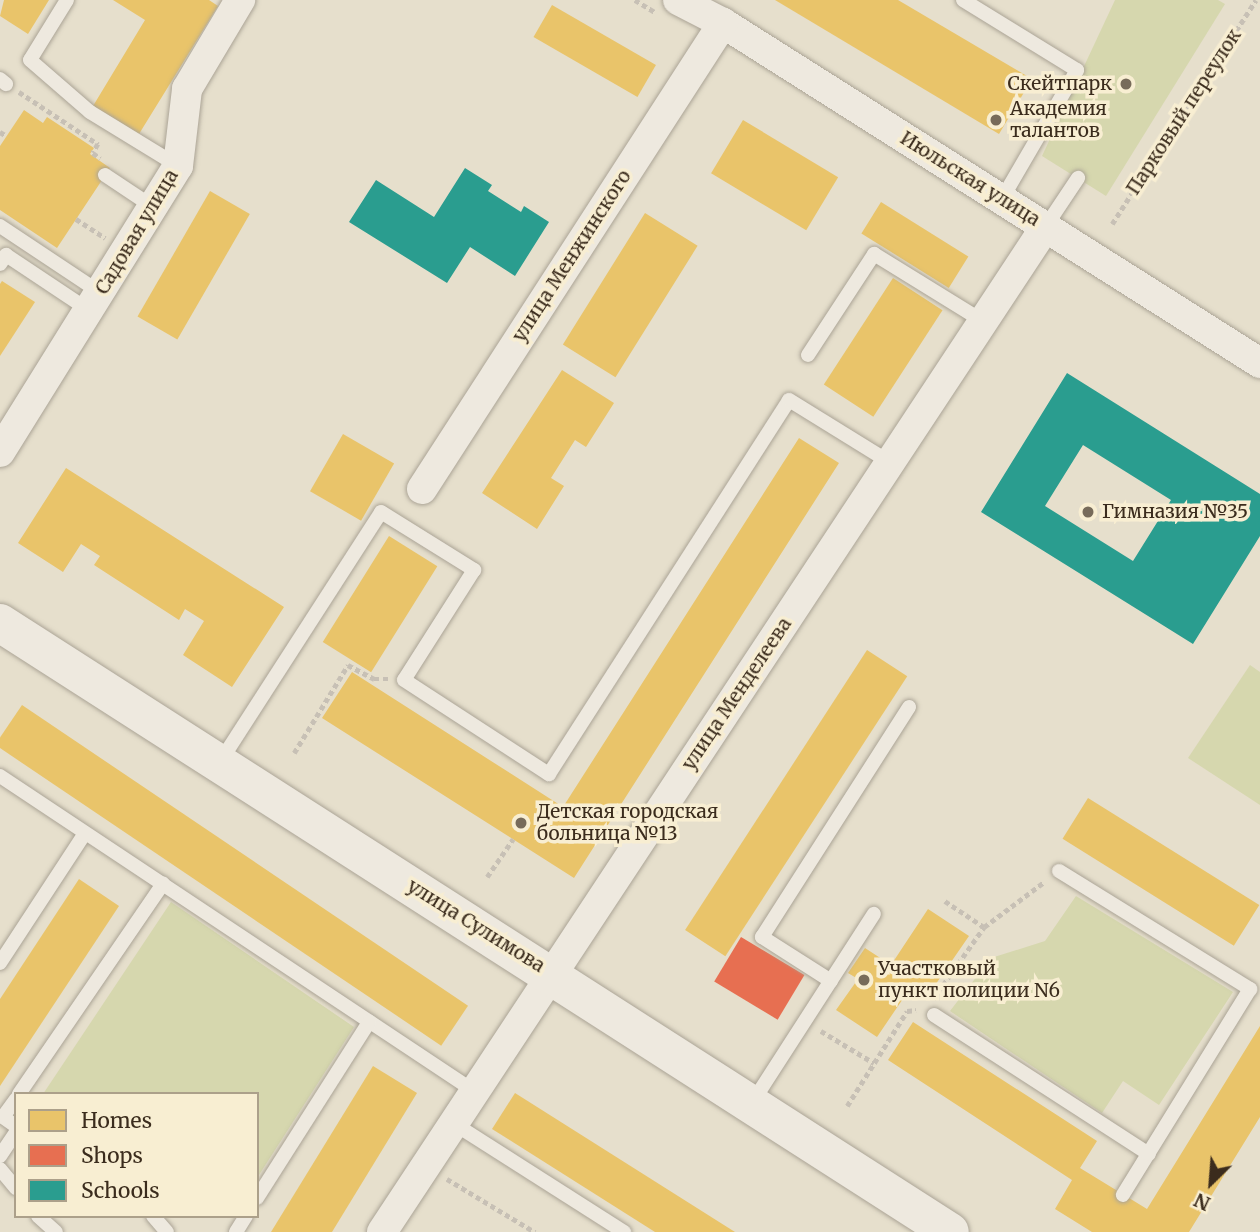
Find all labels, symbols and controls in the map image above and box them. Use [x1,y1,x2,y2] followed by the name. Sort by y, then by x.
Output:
[1122,25,1246,199] street label: Парковый переулок
[1008,73,1112,95] place label: Скейтпарк
[1118,76,1134,92] marker: Скейтпарк
[1010,98,1107,142] place label: Академия талантов
[988,112,1004,128] marker: Академия талантов
[896,127,1044,231] street label: Июльская улица
[91,166,183,298] street label: Садовая улица
[508,166,636,346] street label: улица Менжинского
[1102,501,1248,523] place label: Гимназия №35
[1080,504,1096,520] marker: Гимназия №35
[677,613,797,775] street label: улица Менделеева
[537,801,718,845] place label: Детская городская больница №13
[511,813,531,833] marker: Детская городская больница №13
[403,875,549,977] street label: улица Сулимова
[878,958,1060,1002] place label: Участковый пункт полиции N6
[856,972,872,988] marker: Участковый пункт полиции N6
[14,1092,259,1218] legend
[81,1107,152,1134] text: Homes
[81,1142,143,1169] text: Shops
[1176,1148,1246,1218] north arrow
[81,1177,160,1204] text: Schools
[1190,1188,1214,1216] text: N

